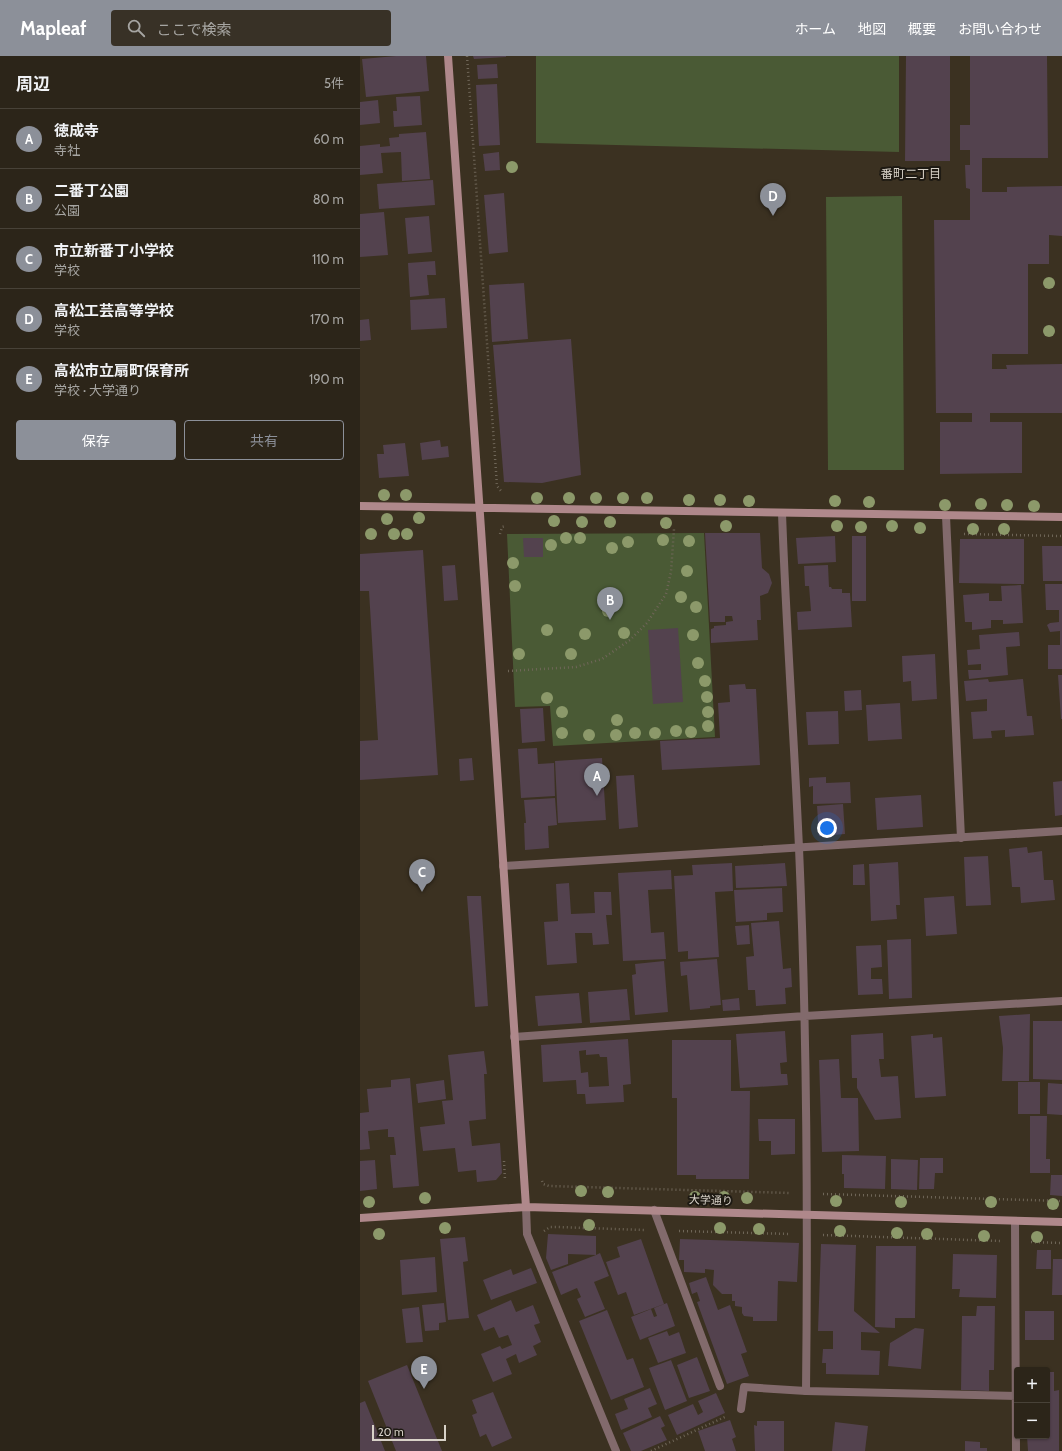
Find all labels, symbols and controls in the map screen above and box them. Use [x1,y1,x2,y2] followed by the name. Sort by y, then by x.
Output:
[111,10,391,46] search box
[20,17,87,40] text: Mapleaf
[125,17,147,39] icon: search
[794,20,836,38] text: ホーム
[858,20,886,38] text: 地図
[908,20,936,38] text: 概要
[958,20,1042,38] text: お問い合わせ
[157,21,232,39] text: ここで検索
[16,74,50,94] text: 周辺
[324,75,344,91] text: 5件
[54,122,99,140] text: 徳成寺
[25,131,33,147] text: A
[313,131,344,147] text: 60 m
[54,142,80,158] text: 寺社
[881,166,941,181] district label: 番町二丁目
[54,182,129,200] text: 二番丁公園
[760,183,786,216] pin: D
[25,191,33,207] text: B
[313,191,344,207] text: 80 m
[54,202,80,218] text: 公園
[54,242,174,260] text: 市立新番丁小学校
[25,251,33,267] text: C
[312,251,344,267] text: 110 m
[54,262,80,278] text: 学校
[54,302,174,320] text: 高松工芸高等学校
[24,311,34,327] text: D
[310,311,344,327] text: 170 m
[54,322,80,338] text: 学校
[54,362,189,380] text: 高松市立扇町保育所
[25,371,33,387] text: E
[309,371,344,387] text: 190 m
[54,382,141,398] text: 学校 · 大学通り
[16,420,176,460] button: 保存
[184,420,344,460] button: 共有
[597,587,623,620] pin: B
[584,763,610,796] pin: A
[817,818,837,838] your location
[409,859,435,892] pin: C
[689,1192,733,1208] street label: 大学通り
[411,1356,437,1389] pin: E
[1014,1367,1050,1439] map controls
[1014,1367,1050,1403] button: +
[1014,1403,1050,1439] button: −
[372,1423,446,1442] scale bar
[378,1425,404,1439] text: 20 m

